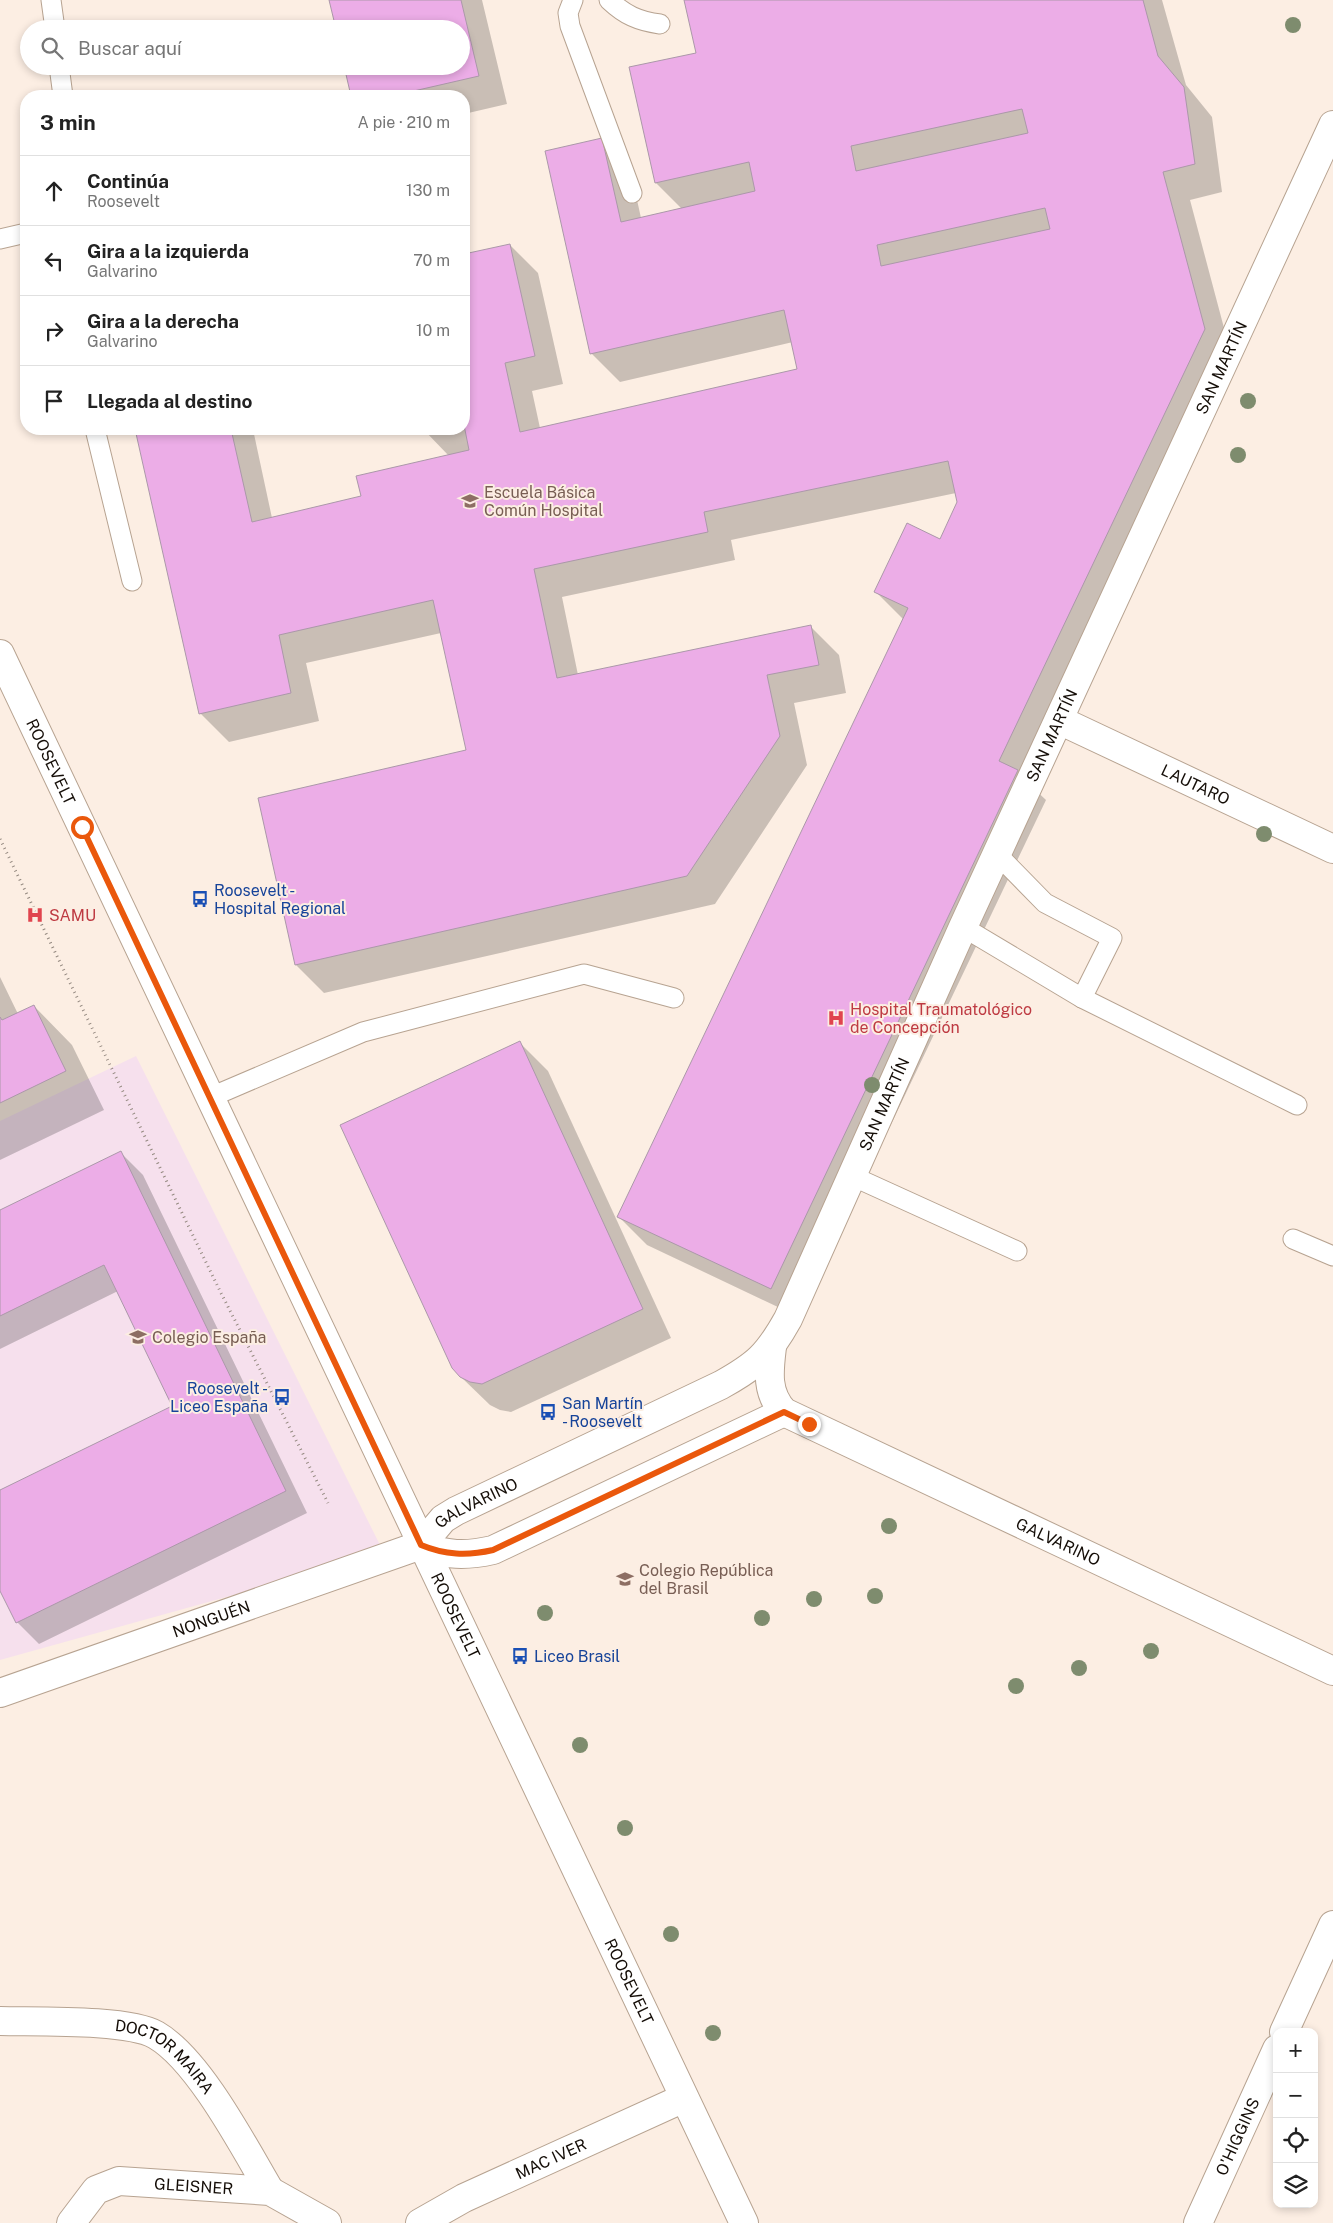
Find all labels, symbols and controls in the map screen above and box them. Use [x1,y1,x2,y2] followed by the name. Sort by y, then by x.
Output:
[20,20,470,75] search box
[38,34,66,62] icon: search
[78,37,182,59] text: Buscar aquí
[40,110,96,135] text: 3 min
[357,113,450,132] text: A pie · 210 m
[87,170,169,192] text: Continúa
[40,177,68,205] icon: ahead
[406,181,450,200] text: 130 m
[87,192,160,211] text: Roosevelt
[87,240,249,262] text: Gira a la izquierda
[40,247,68,275] icon: left
[413,251,450,270] text: 70 m
[87,262,157,281] text: Galvarino
[87,310,239,332] text: Gira a la derecha
[40,317,68,345] icon: right
[1192,318,1251,417] street label: SAN MARTÍN
[416,321,450,340] text: 10 m
[87,332,157,351] text: Galvarino
[40,387,68,415] icon: arrive
[87,390,252,412] text: Llegada al destino
[484,483,603,520] place label: Escuela Básica Común Hospital
[460,491,480,511] school or university icon: Escuela Básica Común Hospital
[1022,686,1081,785] street label: SAN MARTÍN
[22,716,79,808] street label: ROOSEVELT
[1158,761,1233,809] street label: LAUTARO
[71,816,94,839] route start
[214,881,346,918] place label: Roosevelt - Hospital Regional
[190,889,210,909] bus stop icon: Roosevelt - Hospital Regional
[25,905,45,925] hospital icon: SAMU
[49,906,96,925] place label: SAMU
[850,1000,1032,1037] place label: Hospital Traumatológico de Concepción
[826,1008,846,1028] hospital icon: Hospital Traumatológico de Concepción
[855,1055,913,1154] street label: SAN MARTÍN
[128,1327,148,1347] school or university icon: Colegio España
[152,1328,266,1347] place label: Colegio España
[170,1379,268,1416] place label: Roosevelt - Liceo España
[272,1387,292,1407] bus stop icon: Roosevelt - Liceo España
[562,1394,643,1431] place label: San Martín - Roosevelt
[538,1402,558,1422] bus stop icon: San Martín - Roosevelt
[798,1413,821,1436] route end
[431,1474,521,1532] street label: GALVARINO
[1013,1514,1103,1570] street label: GALVARINO
[639,1561,773,1598] place label: Colegio República del Brasil
[615,1569,635,1589] school or university icon: Colegio República del Brasil
[427,1570,484,1662] street label: ROOSEVELT
[170,1597,253,1642] street label: NONGUÉN
[510,1646,530,1666] bus stop icon: Liceo Brasil
[534,1647,620,1666] place label: Liceo Brasil
[600,1936,658,2028] street label: ROOSEVELT
[114,2016,217,2098] street label: DOCTOR MAIRA
[1273,2028,1318,2208] map controls
[1273,2028,1318,2073] button: +
[1273,2073,1318,2118] button: −
[1212,2095,1264,2179] street label: O'HIGGINS
[1273,2118,1318,2163] button: locate
[512,2135,590,2183] street label: MAC IVER
[1273,2163,1318,2208] button: layers
[154,2174,234,2199] street label: GLEISNER

